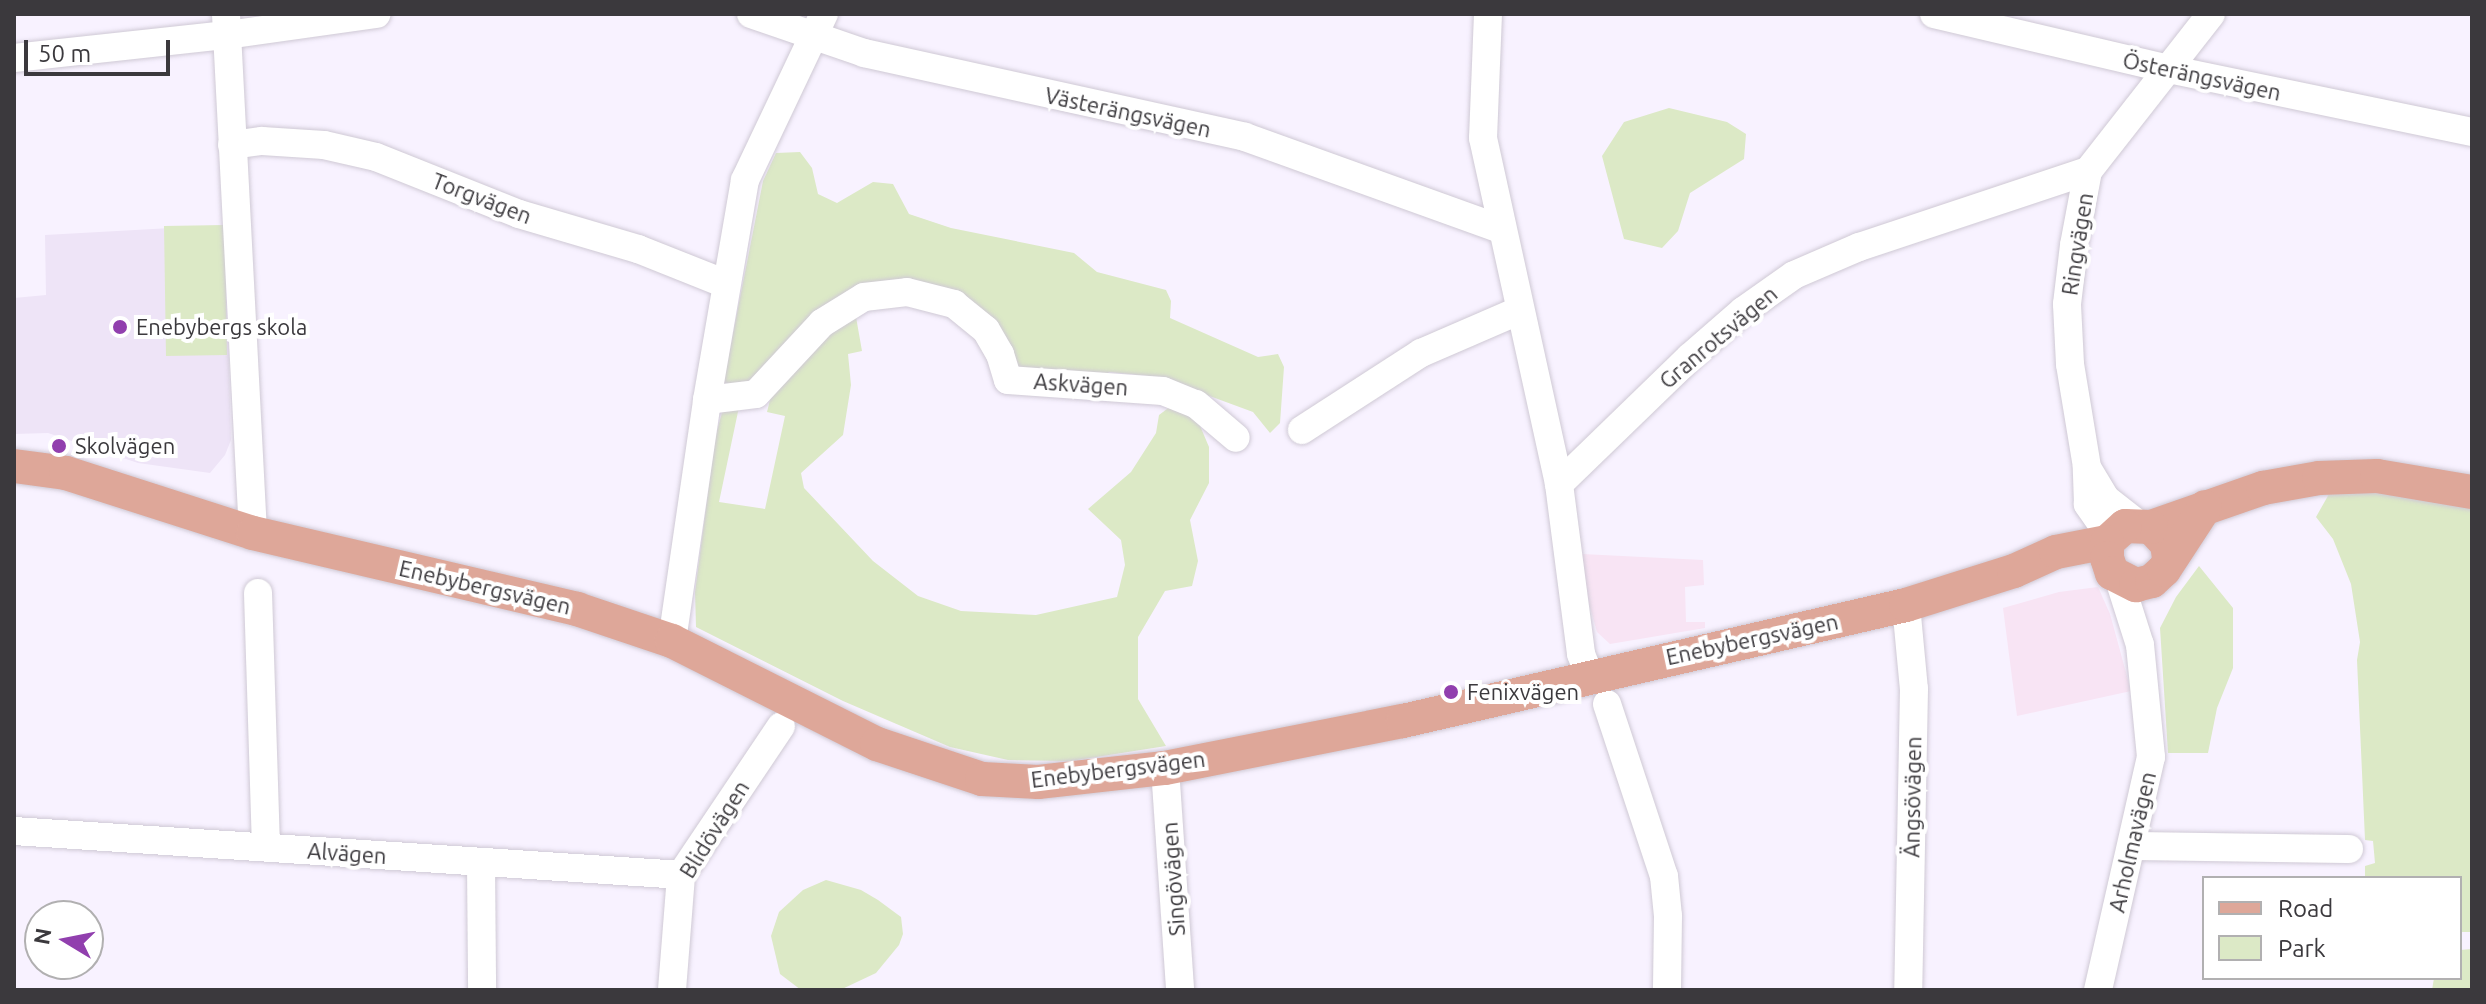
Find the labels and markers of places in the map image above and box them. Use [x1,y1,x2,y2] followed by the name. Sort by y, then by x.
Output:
[136,314,307,340] place label: Enebybergs skola
[111,318,129,336] marker: Enebybergs skola
[75,433,175,459] place label: Skolvägen
[50,437,68,455] marker: Skolvägen
[1467,679,1579,705] place label: Fenixvägen
[1442,683,1460,701] marker: Fenixvägen

